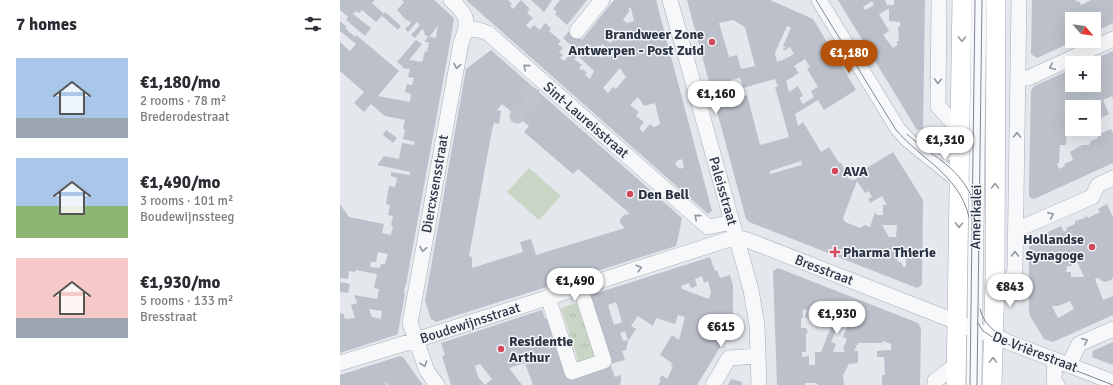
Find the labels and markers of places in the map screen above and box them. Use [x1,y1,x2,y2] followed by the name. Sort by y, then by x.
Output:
[568,26,704,59] place label: Brandweer Zone Antwerpen - Post Zuid
[707,37,717,47] marker: Brandweer Zone Antwerpen - Post Zuid
[816,40,882,74] pin: €1,180
[683,81,749,115] pin: €1,160
[912,127,978,161] pin: €1,310
[843,163,868,180] place label: AVA
[830,166,840,176] marker: AVA
[638,186,690,203] place label: Den Bell
[625,189,635,199] marker: Den Bell
[1023,231,1084,264] place label: Hollandse Synagoge
[1087,242,1097,252] marker: Hollandse Synagoge
[843,244,936,261] place label: Pharma Thierie
[830,247,840,257] marker: Pharma Thierie
[542,268,608,302] pin: €1,490
[986,274,1034,308] pin: €843
[804,301,870,335] pin: €1,930
[697,314,745,348] pin: €615
[509,333,573,366] place label: Residentie Arthur
[496,344,506,354] marker: Residentie Arthur

